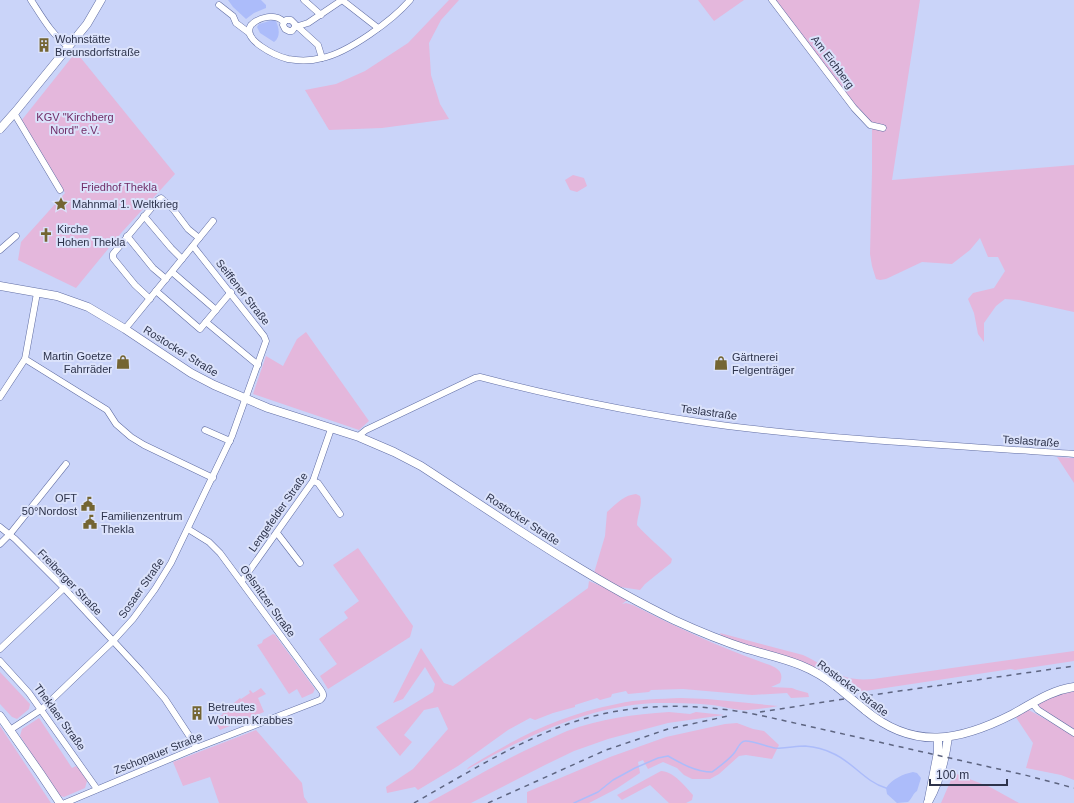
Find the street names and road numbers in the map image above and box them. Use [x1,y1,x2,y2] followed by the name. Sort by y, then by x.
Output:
[809,33,857,91] street label: Am Eichberg
[214,257,272,327] street label: Seiffener Straße
[142,323,220,379] street label: Rostocker Straße
[680,402,738,422] street label: Teslastraße
[1002,433,1060,449] street label: Teslastraße
[246,470,310,554] street label: Lengefelder Straße
[484,491,562,547] street label: Rostocker Straße
[36,547,104,617] street label: Freiberger Straße
[116,556,166,620] street label: Sosaer Straße
[238,563,298,639] street label: Oelsnitzer Straße
[815,657,891,719] street label: Rostocker Straße
[32,682,88,752] street label: Theklaer Straße
[112,730,204,776] street label: Zschopauer Straße

